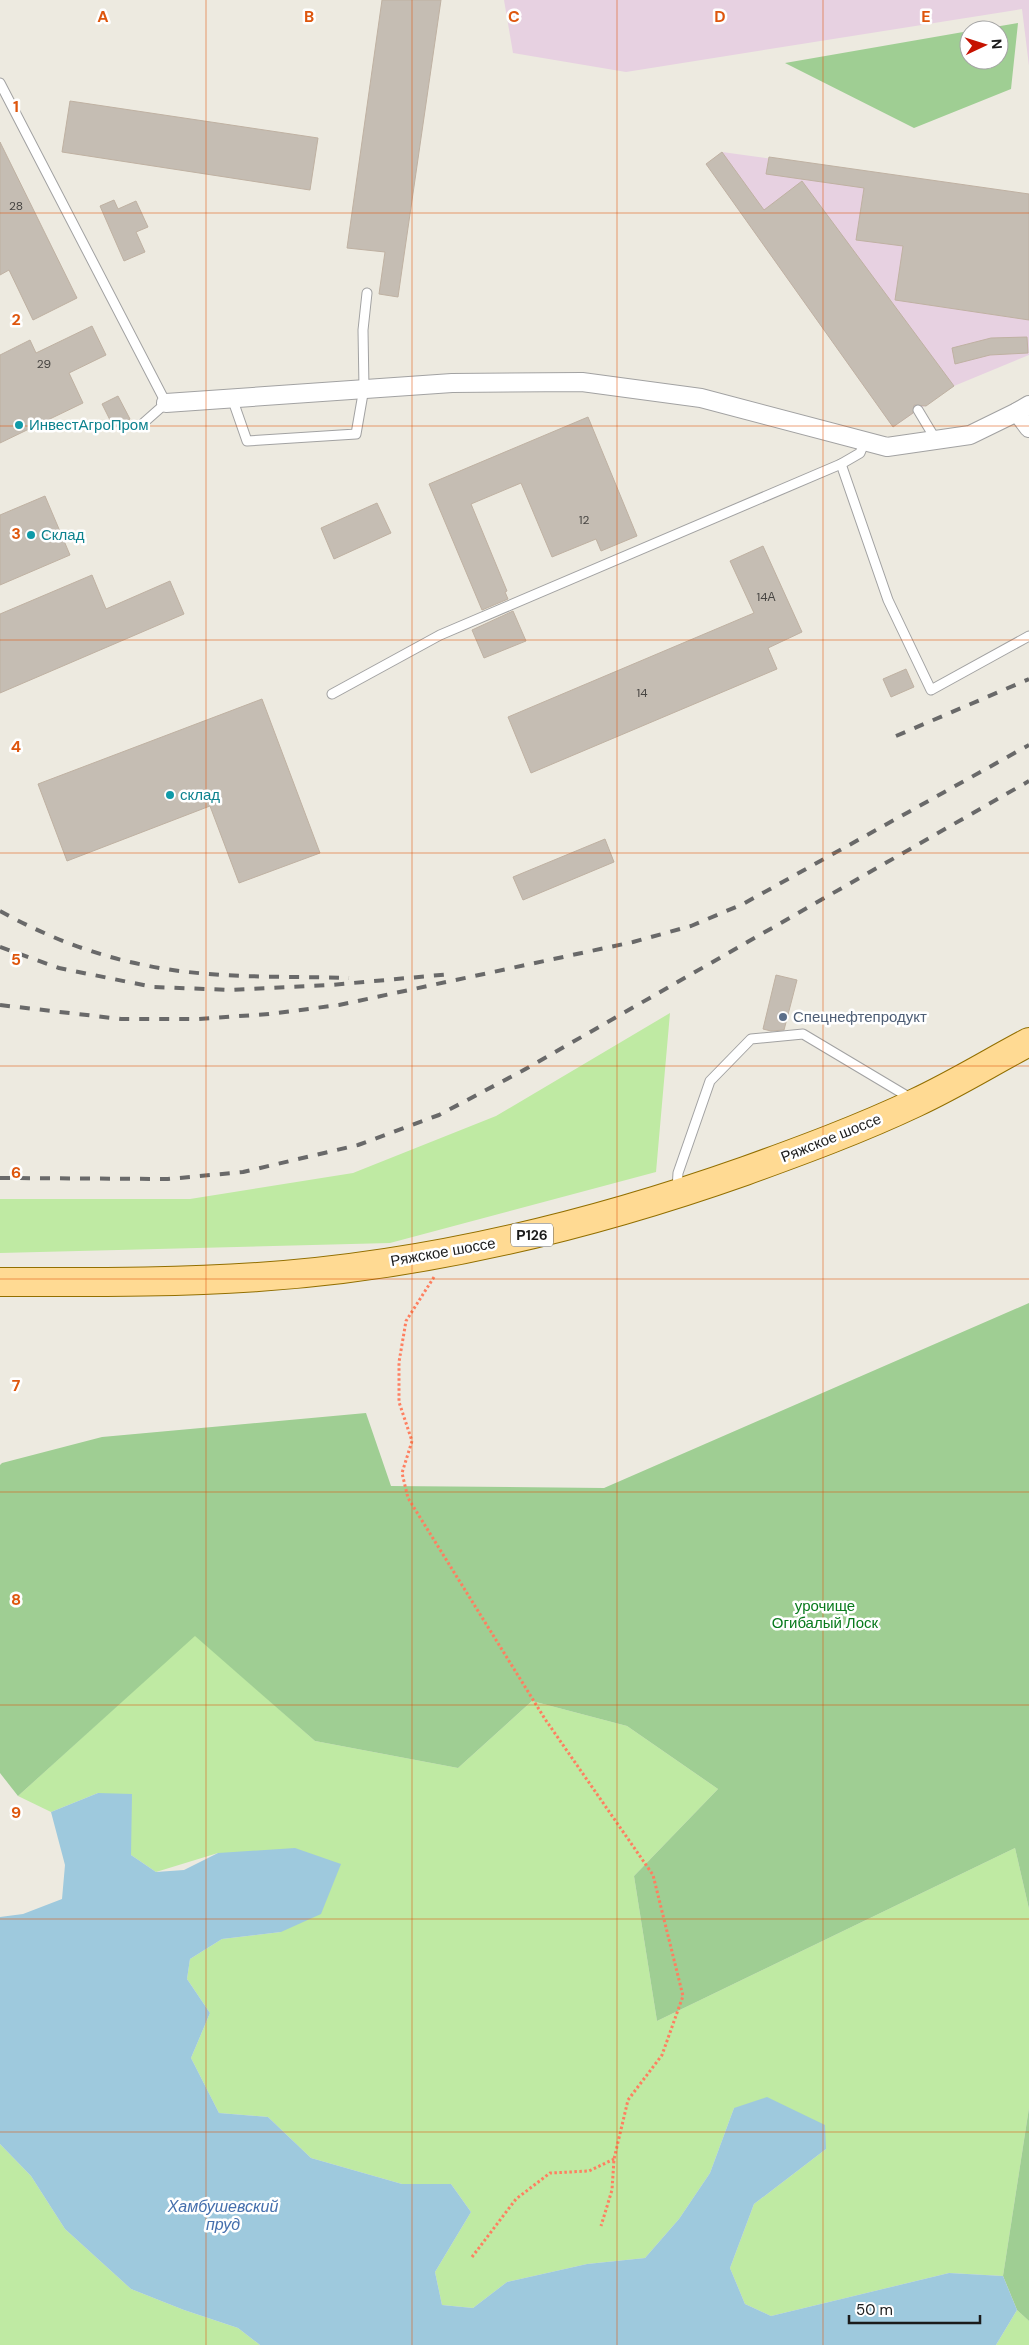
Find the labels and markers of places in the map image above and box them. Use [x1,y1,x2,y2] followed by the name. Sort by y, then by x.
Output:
[29,415,149,435] place label: ИнвестАгроПром
[13,419,25,431] marker: ИнвестАгроПром
[41,525,85,545] place label: Склад
[25,529,37,541] marker: Склад
[180,785,220,805] place label: склад
[164,789,176,801] marker: склад
[793,1007,927,1027] place label: Спецнефтепродукт
[777,1011,789,1023] marker: Спецнефтепродукт

